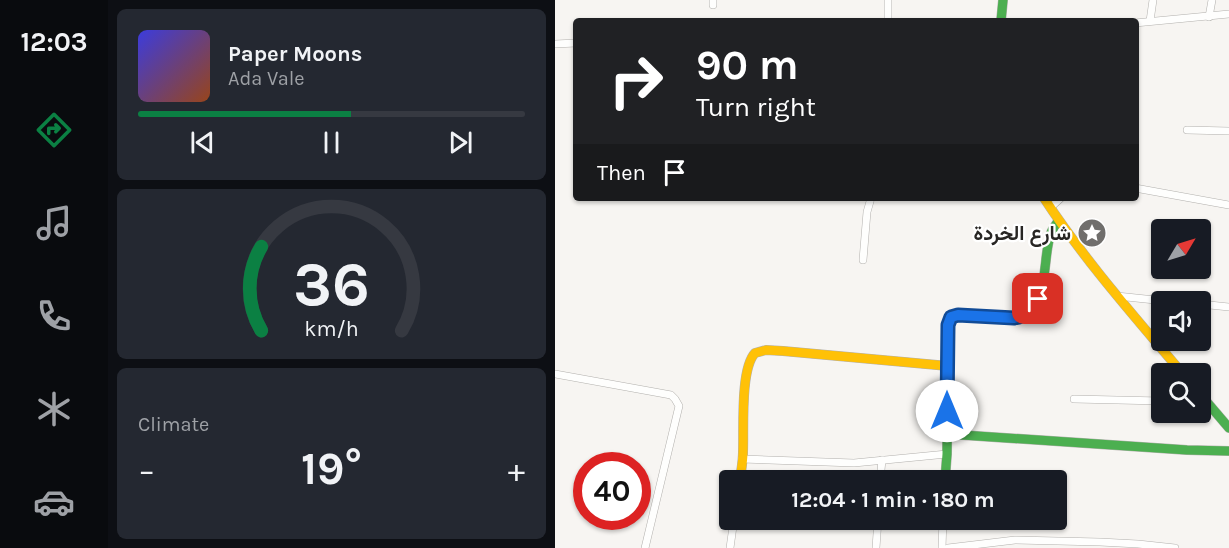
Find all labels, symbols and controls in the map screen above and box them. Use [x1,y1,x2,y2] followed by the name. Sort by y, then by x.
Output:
[20,26,88,58] text: 12:03
[696,40,799,90] text: 90 m
[228,41,362,67] text: Paper Moons
[597,42,675,120] icon: right
[228,67,305,90] text: Ada Vale
[696,91,816,123] text: Turn right
[33,109,75,151] icon: directions
[186,126,219,159] icon: previous
[315,126,348,159] icon: pause
[444,126,477,159] icon: next
[658,156,691,189] icon: arrive
[597,160,646,186] text: Then
[33,202,75,244] icon: music
[1076,217,1108,249] place icon: شارع الخردة
[1151,219,1211,279] north arrow
[1151,219,1211,423] map controls
[974,222,1071,247] place label: شارع الخردة
[293,248,370,321] text: 36
[1012,273,1063,324] pin
[1021,282,1054,315] icon: arrive
[1151,291,1211,351] button: sound
[33,295,75,337] icon: phone
[304,316,359,341] text: km/h
[1151,363,1211,423] button: search
[915,379,979,443] position arrow
[33,388,75,430] icon: climate
[138,413,209,436] text: Climate
[301,443,362,495] text: 19°
[138,451,155,489] text: −
[508,451,525,489] text: +
[573,452,651,530] speed limit sign: 40
[33,481,75,523] icon: car
[791,487,995,513] text: 12:04 · 1 min · 180 m

